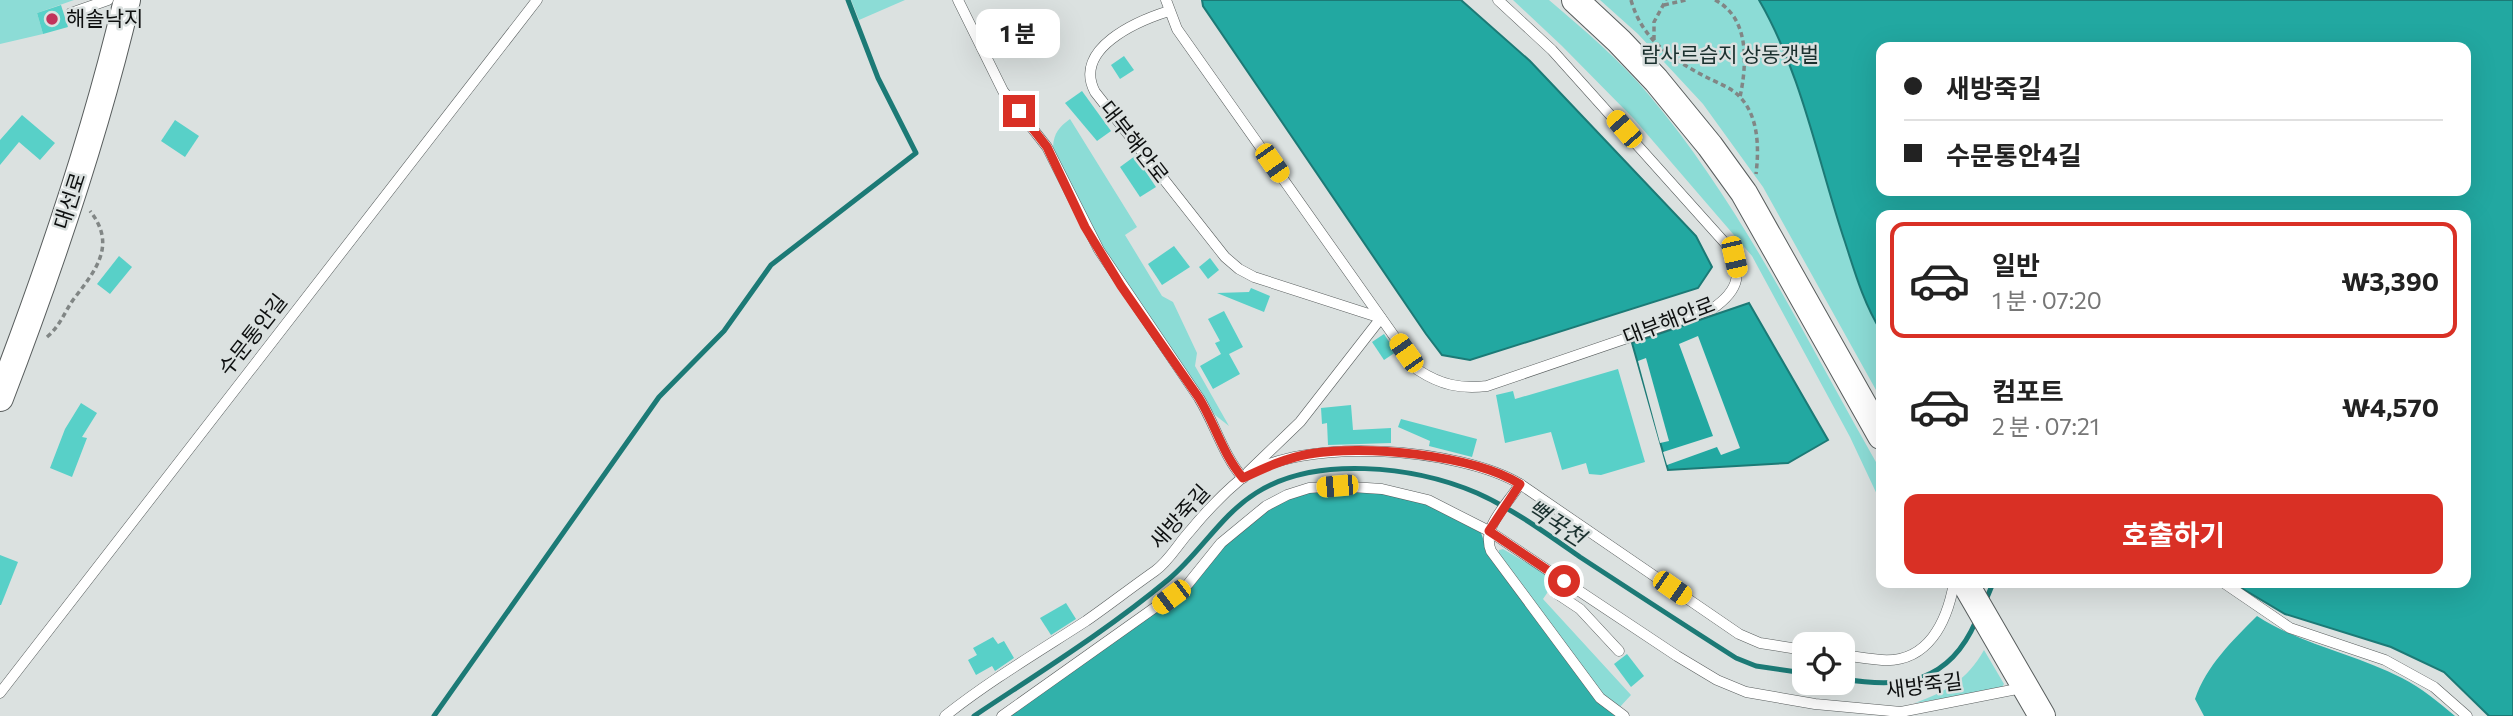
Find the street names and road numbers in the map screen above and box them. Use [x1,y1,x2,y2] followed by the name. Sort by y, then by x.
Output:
[1096,95,1175,187] street label: 대부해안로
[48,169,89,232] street label: 대선로
[212,288,291,380] street label: 수문통안길
[1619,291,1718,349] street label: 대부해안로
[1144,479,1214,553] street label: 새방죽길
[1884,667,1964,702] street label: 새방죽길

